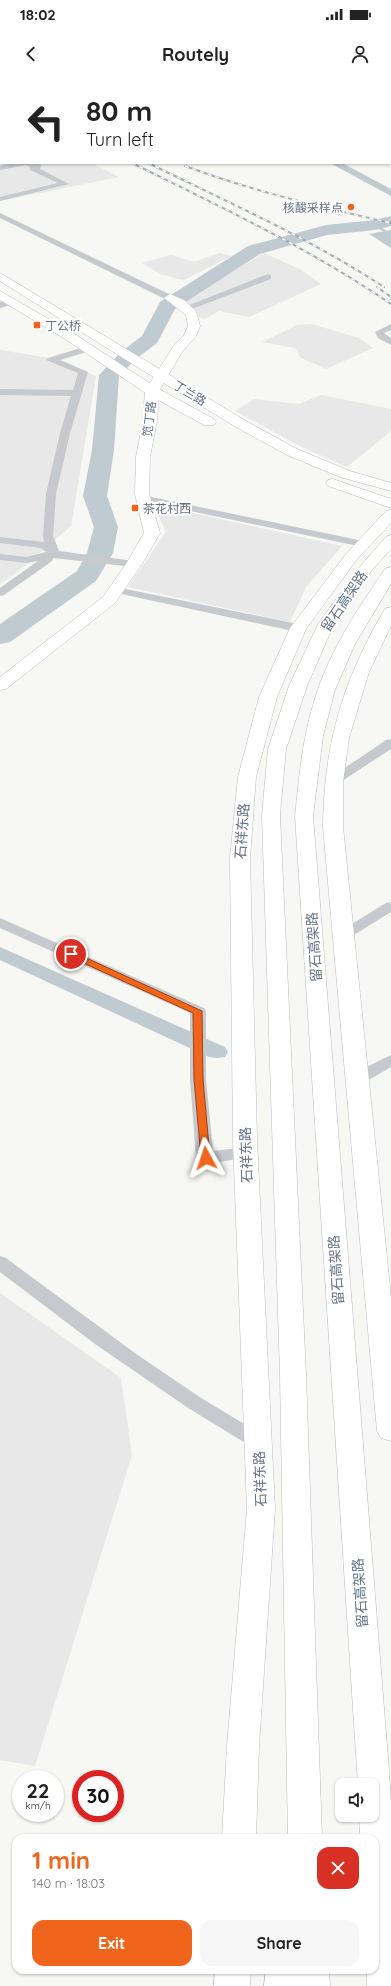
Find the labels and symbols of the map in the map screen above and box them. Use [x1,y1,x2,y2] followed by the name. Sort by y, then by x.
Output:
[283,200,343,215] place label: 核酸采样点
[346,202,356,212] marker: 核酸采样点
[45,318,81,333] place label: 丁公桥
[32,320,42,330] marker: 丁公桥
[171,377,209,409] street label: 丁兰路
[139,400,159,438] street label: 笕丁路
[143,501,191,516] place label: 茶花村西
[130,503,140,513] marker: 茶花村西
[317,567,371,635] street label: 留石高架路
[231,802,253,860] street label: 石祥东路
[303,911,325,983] street label: 留石高架路
[54,937,88,971] pin
[236,1127,256,1183] street label: 石祥东路
[185,1137,227,1179] position arrow
[325,1234,347,1306] street label: 留石高架路
[250,1451,270,1507] street label: 石祥东路
[349,1557,371,1629] street label: 留石高架路
[72,1770,124,1822] speed limit sign: 30

